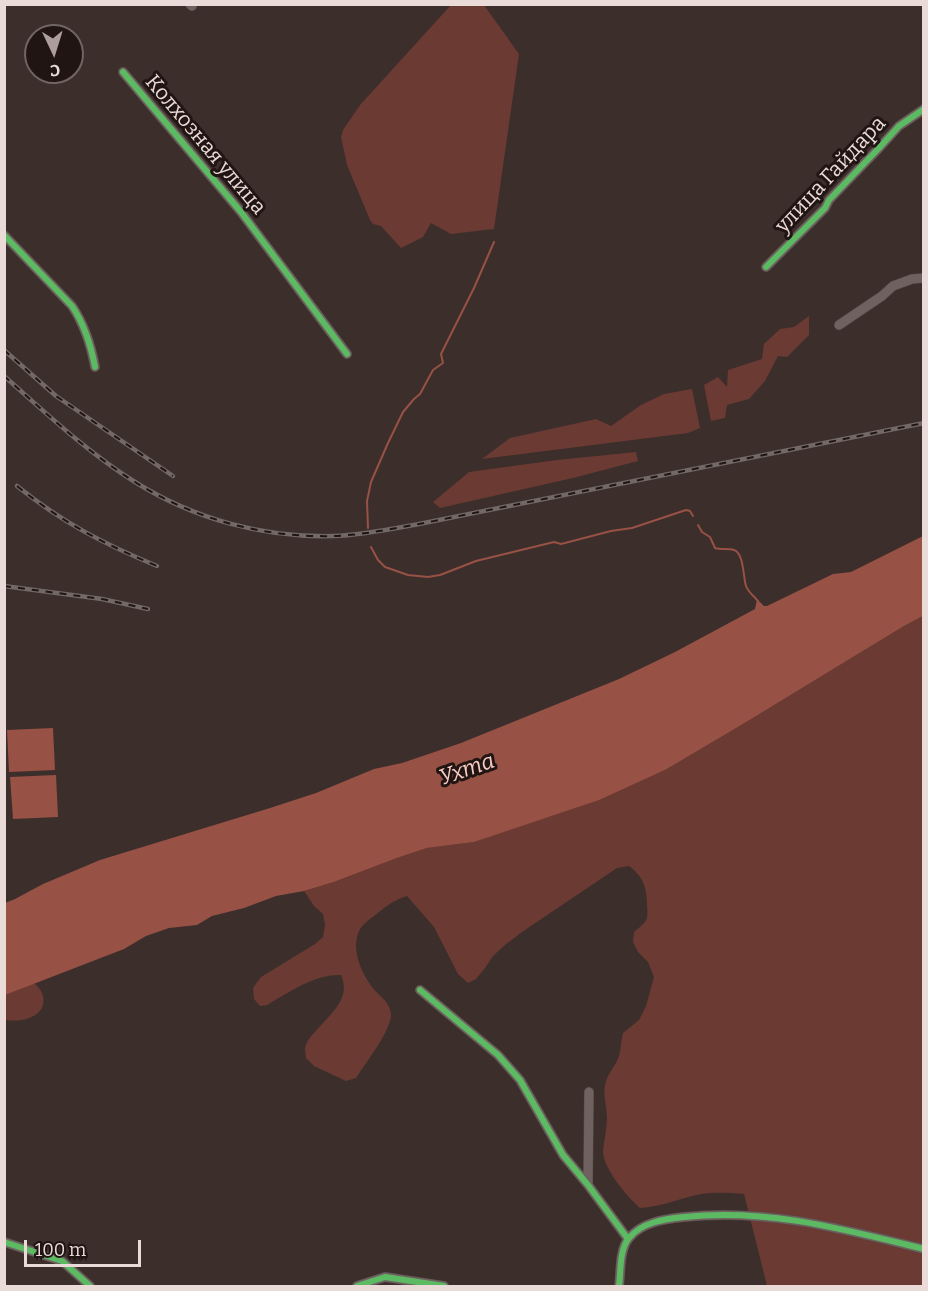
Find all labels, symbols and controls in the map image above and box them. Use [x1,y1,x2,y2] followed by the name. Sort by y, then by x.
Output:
[24,24,84,84] north arrow
[49,61,61,80] text: С
[139,70,271,220] street label: Колхозная улица
[771,111,891,239] street label: улица Гайдара
[436,748,498,792] water label: Ухта
[27,1228,144,1266] scale bar
[35,1239,86,1261] text: 100 m

